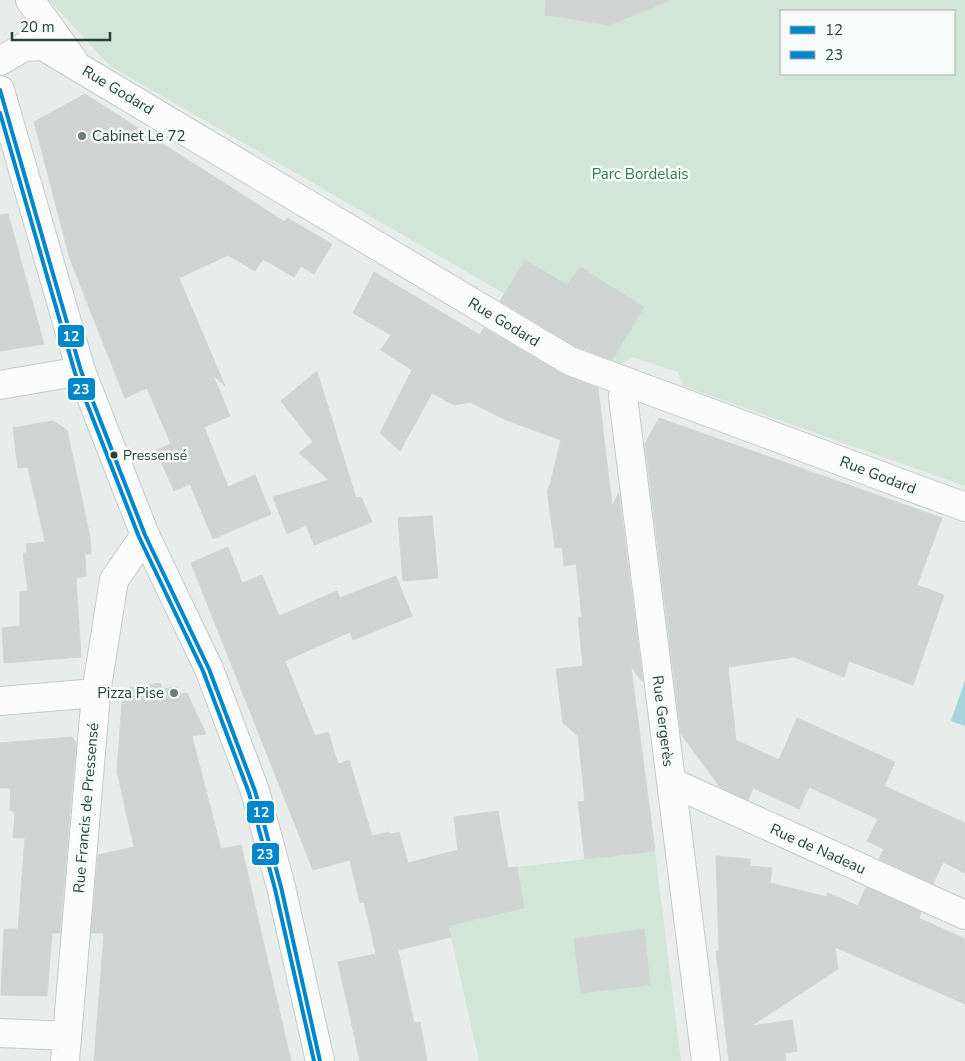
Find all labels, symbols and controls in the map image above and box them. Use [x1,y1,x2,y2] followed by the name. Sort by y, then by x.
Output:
[12,10,110,42] scale bar
[780,10,955,75] legend
[20,17,55,37] text: 20 m
[825,20,843,40] text: 12
[825,45,843,65] text: 23
[78,61,158,119] street label: Rue Godard
[92,126,186,146] place label: Cabinet Le 72
[76,130,88,142] marker: Cabinet Le 72
[592,164,688,184] park label: Parc Bordelais
[464,293,544,351] street label: Rue Godard
[57,324,85,348] line badge: 12
[63,327,79,346] text: 12
[67,377,96,401] line badge: 23
[73,380,89,399] text: 23
[123,446,187,465] place label: Pressensé
[109,450,119,460] marker: Pressensé
[837,451,919,499] street label: Rue Godard
[647,674,679,768] street label: Rue Gergerès
[97,683,164,703] place label: Pizza Pise
[168,687,180,699] marker: Pizza Pise
[69,722,103,894] street label: Rue Francis de Pressensé
[246,800,275,824] line badge: 12
[253,803,269,822] text: 12
[767,819,869,879] street label: Rue de Nadeau
[251,842,280,866] line badge: 23
[257,845,273,864] text: 23

